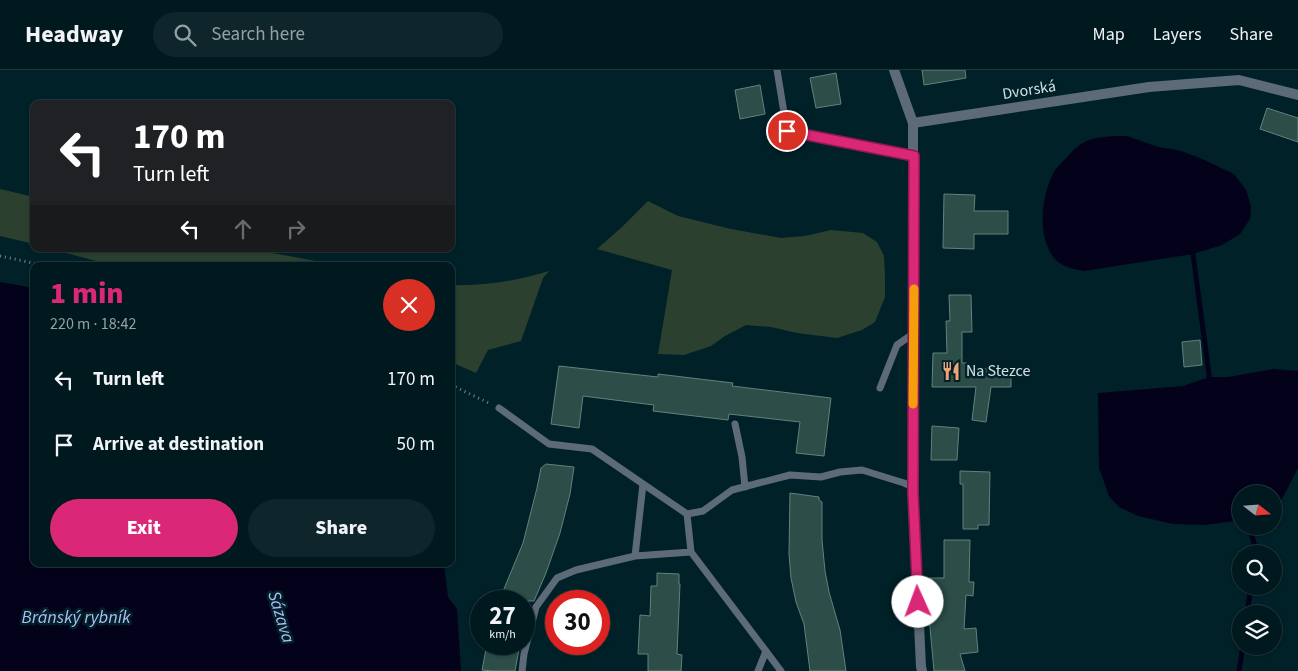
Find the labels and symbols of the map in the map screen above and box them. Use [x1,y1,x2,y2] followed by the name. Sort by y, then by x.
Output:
[1001,75,1057,105] street label: Dvorská
[766,110,808,152] pin
[940,360,962,382] restaurant icon: Na Stezce
[966,360,1031,382] place label: Na Stezce
[1232,485,1282,535] north arrow
[891,575,943,627] position arrow
[261,588,301,646] water label: Sázava
[545,590,610,655] speed limit sign: 30
[21,605,131,630] water label: Bránský rybník

